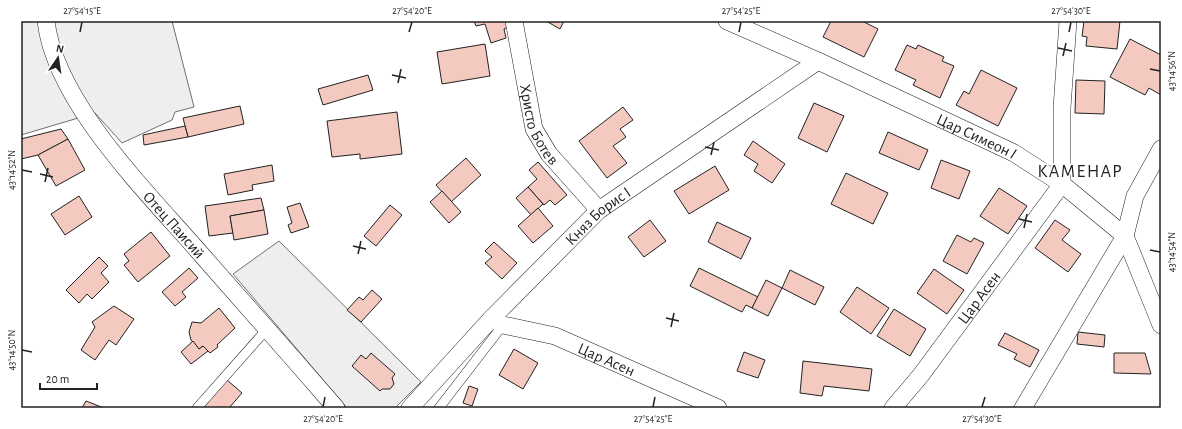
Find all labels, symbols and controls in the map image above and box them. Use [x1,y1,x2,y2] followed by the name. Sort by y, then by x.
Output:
[63,6,101,16] text: 27°54'15"E
[392,6,432,16] text: 27°54'20"E
[722,6,761,16] text: 27°54'25"E
[1051,6,1091,16] text: 27°54'30"E
[38,38,78,78] north arrow
[55,43,65,55] text: N
[1167,51,1177,91] text: 43°14'56"N
[517,83,561,168] street label: Христо Ботев
[934,111,1020,162] street label: Цар Симеон I
[7,150,17,190] text: 43°14'52"N
[1037,163,1123,181] district label: КАМЕНАР
[562,184,634,248] street label: Княз Борис I
[140,188,208,262] street label: Отец Паисий
[1167,232,1177,272] text: 43°14'54"N
[955,269,1004,327] street label: Цар Асен
[7,330,17,370] text: 43°14'50"N
[575,340,637,379] street label: Цар Асен
[40,365,97,391] scale bar
[46,373,69,385] text: 20 m
[303,414,343,424] text: 27°54'20"E
[634,414,673,424] text: 27°54'25"E
[962,414,1002,424] text: 27°54'30"E

